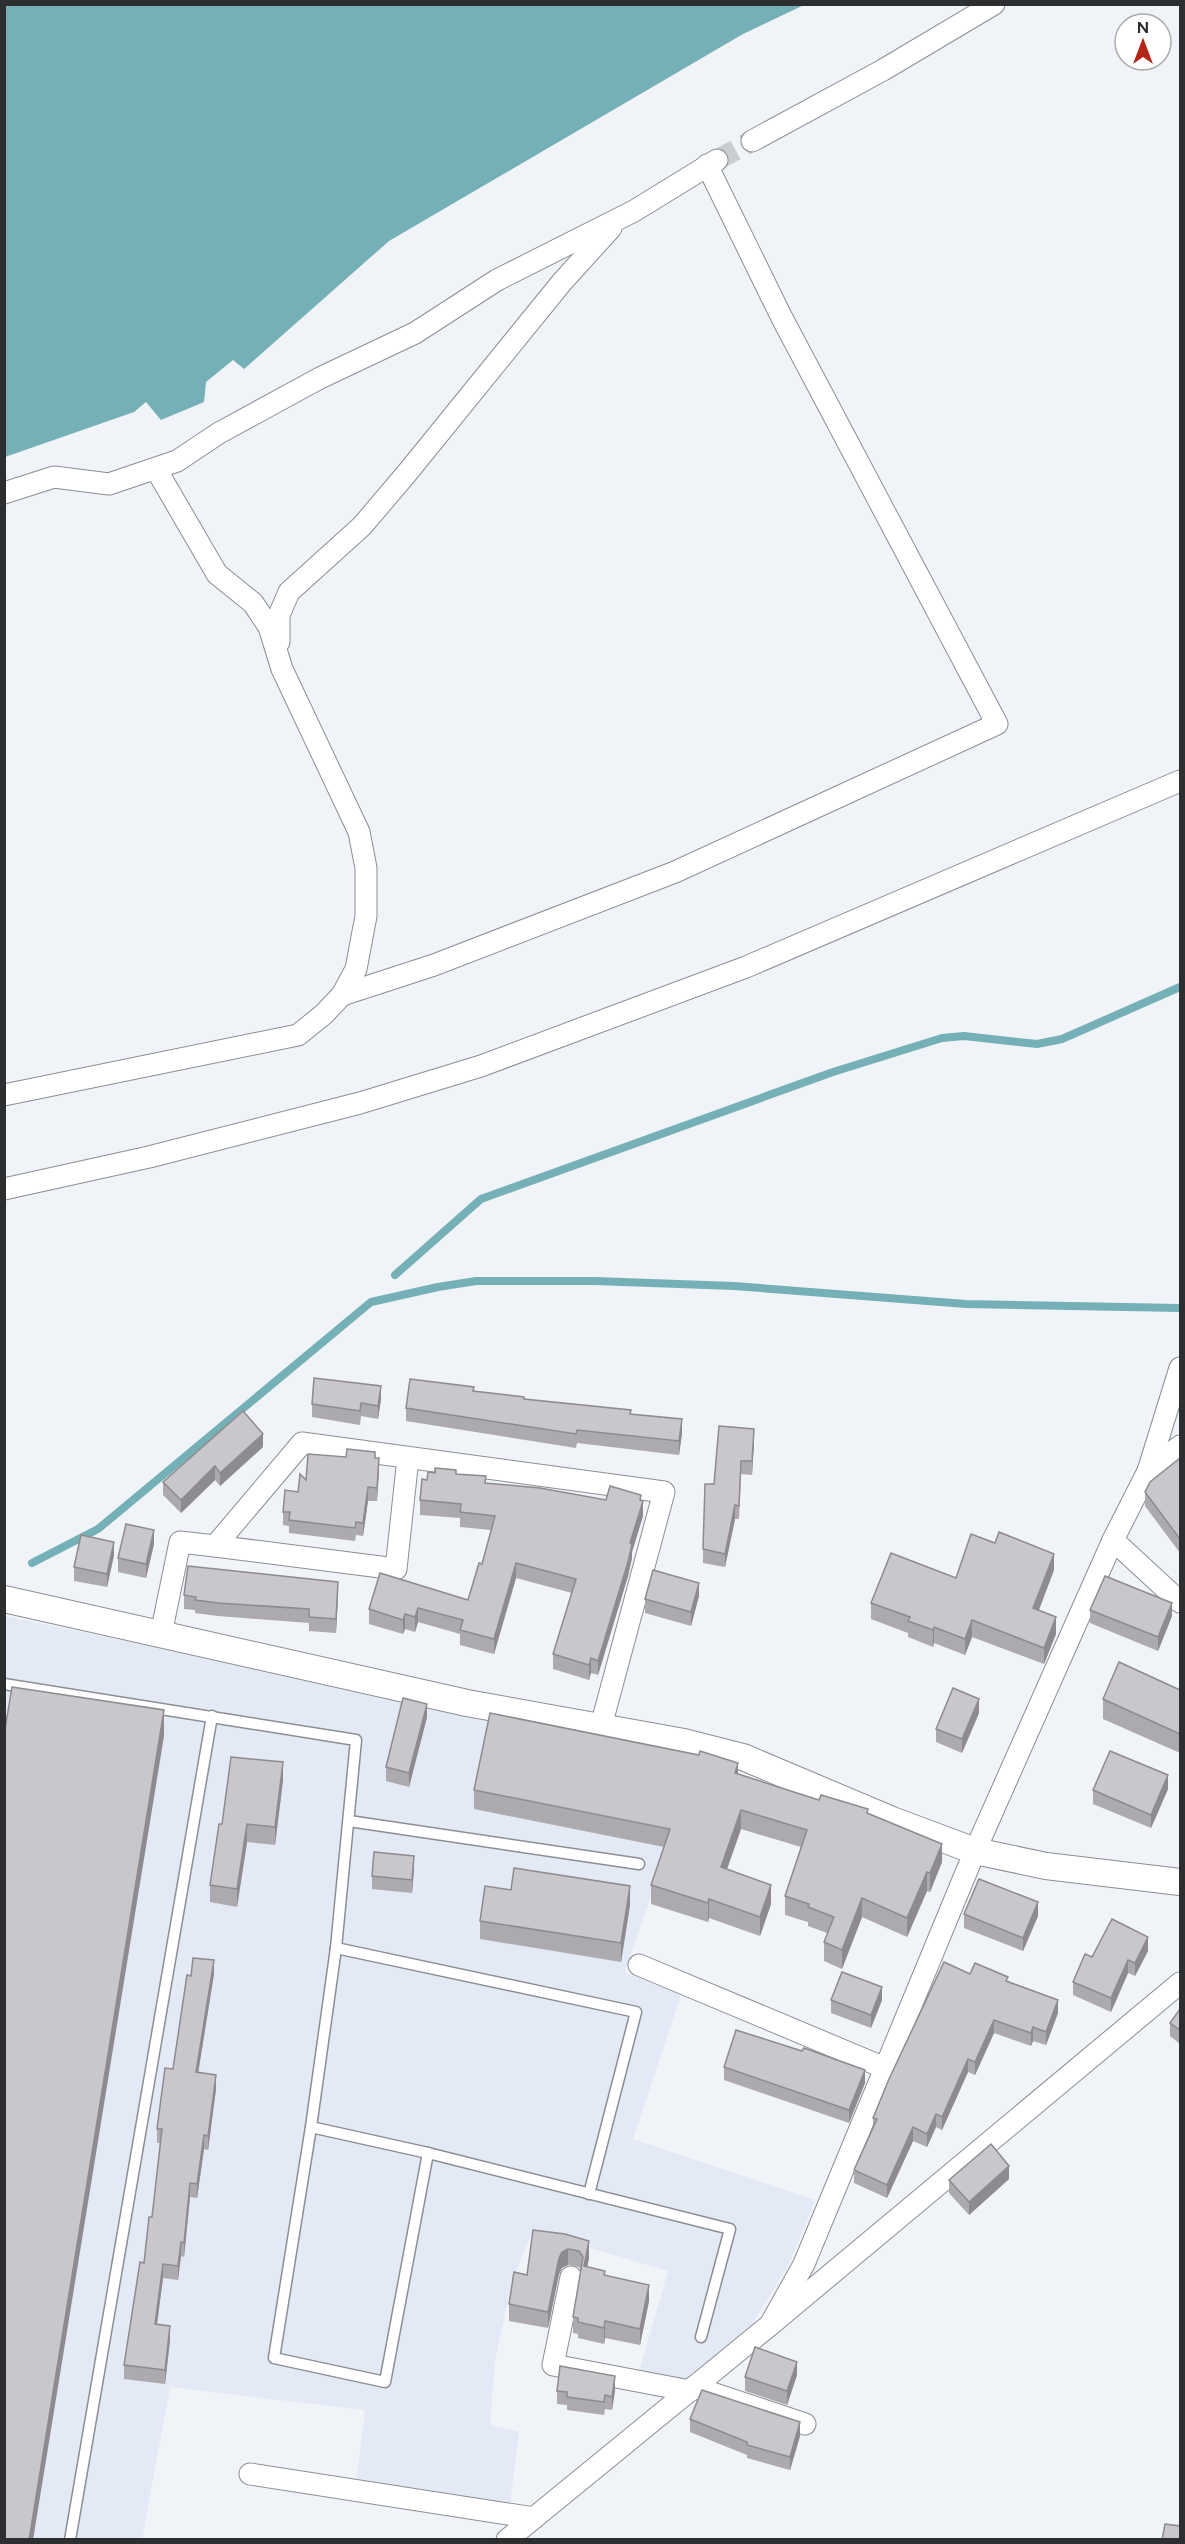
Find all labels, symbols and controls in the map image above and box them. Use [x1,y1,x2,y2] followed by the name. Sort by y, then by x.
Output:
[1113,12,1173,72] north arrow
[1137,18,1149,37] text: N

